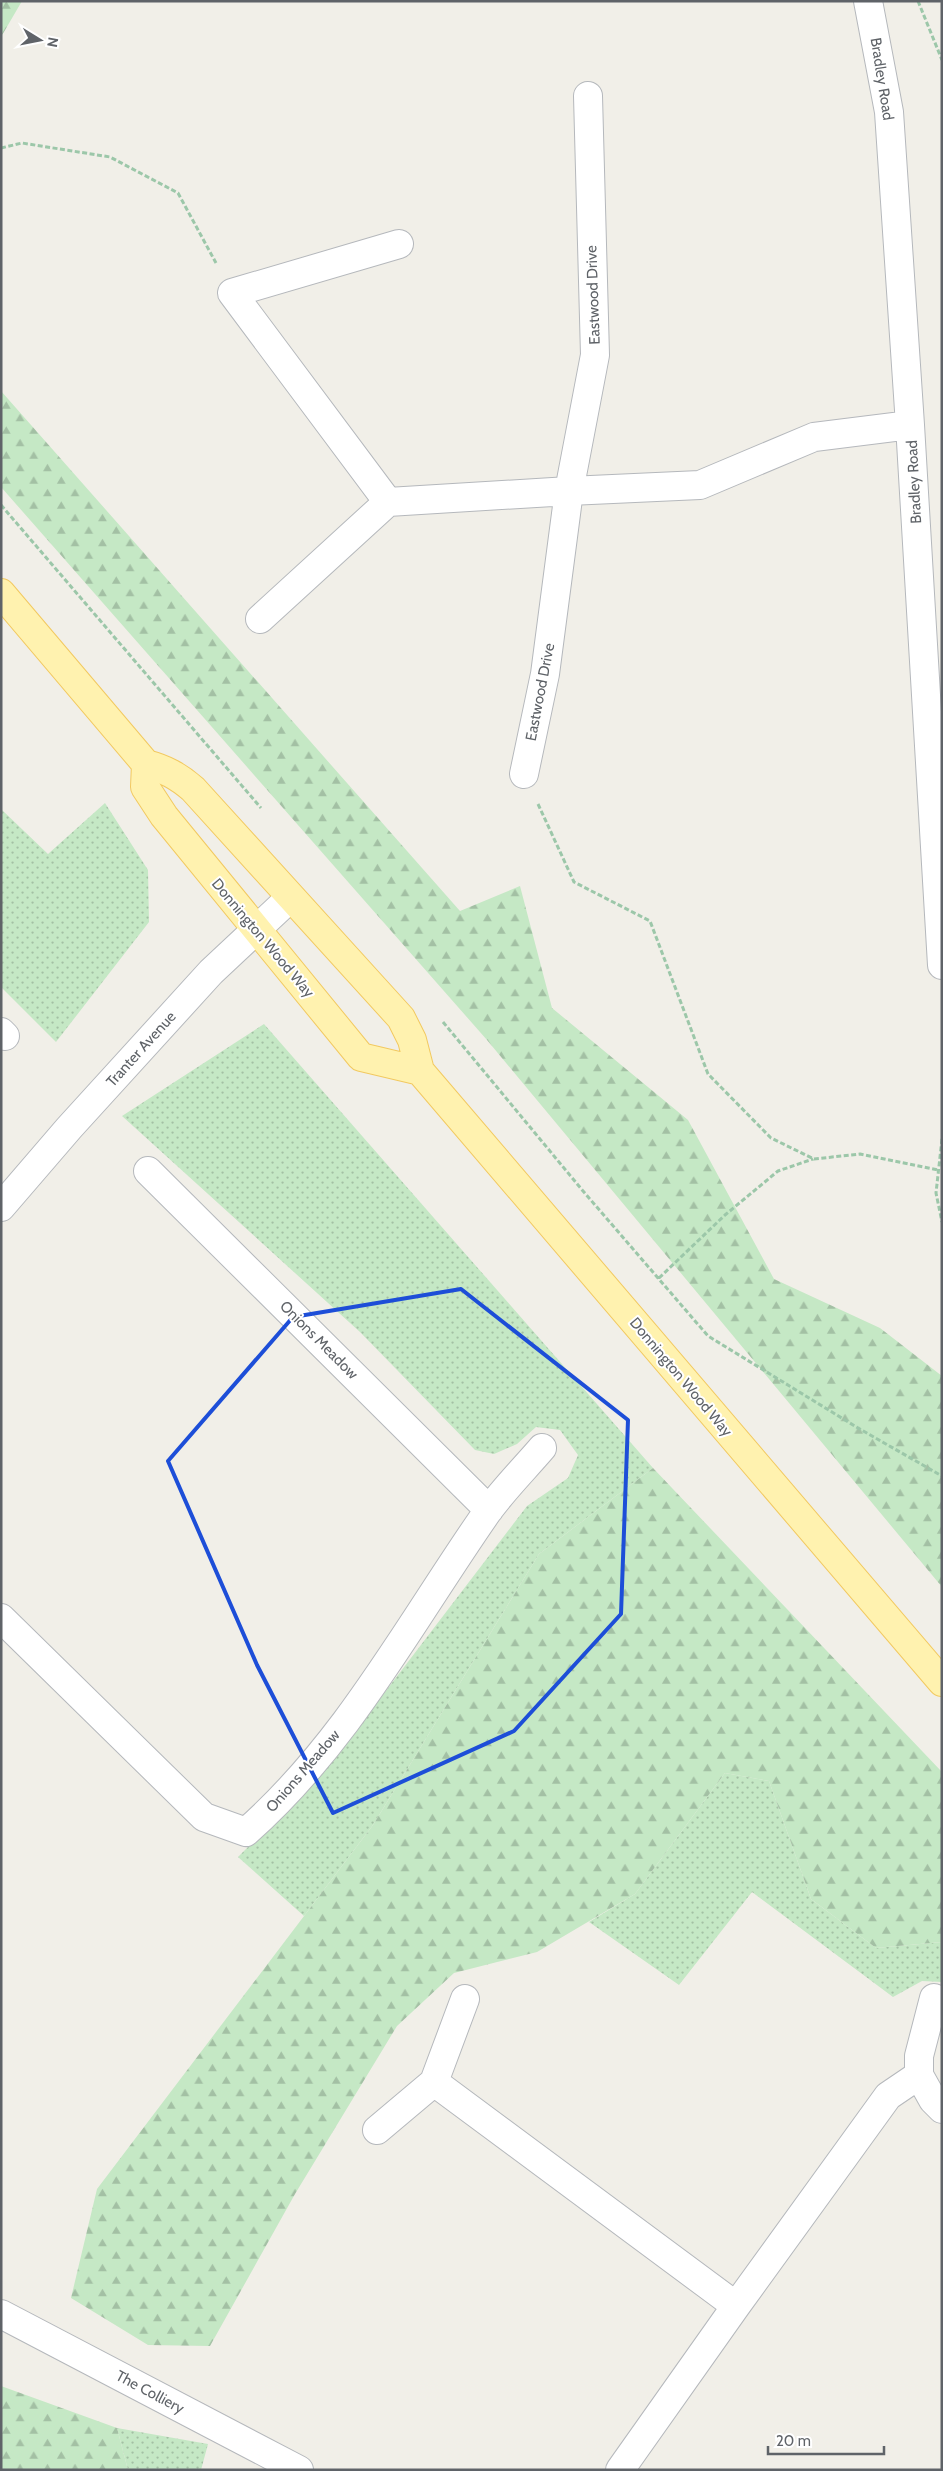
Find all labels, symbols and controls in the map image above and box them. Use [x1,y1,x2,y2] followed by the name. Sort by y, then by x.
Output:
[15,15,65,65] north arrow
[43,36,63,49] text: N
[867,36,897,122] street label: Bradley Road
[582,245,604,345] street label: Eastwood Drive
[903,440,925,524] street label: Bradley Road
[522,641,558,743] street label: Eastwood Drive
[208,875,318,1001] street label: Donnington Wood Way
[102,1007,180,1090] street label: Tranter Avenue
[276,1297,362,1383] street label: Onions Meadow
[626,1314,736,1440] street label: Donnington Wood Way
[262,1726,344,1816] street label: Onions Meadow
[113,2367,188,2418] street label: The Colliery
[768,2424,884,2456] scale bar
[776,2432,811,2450] text: 20 m

